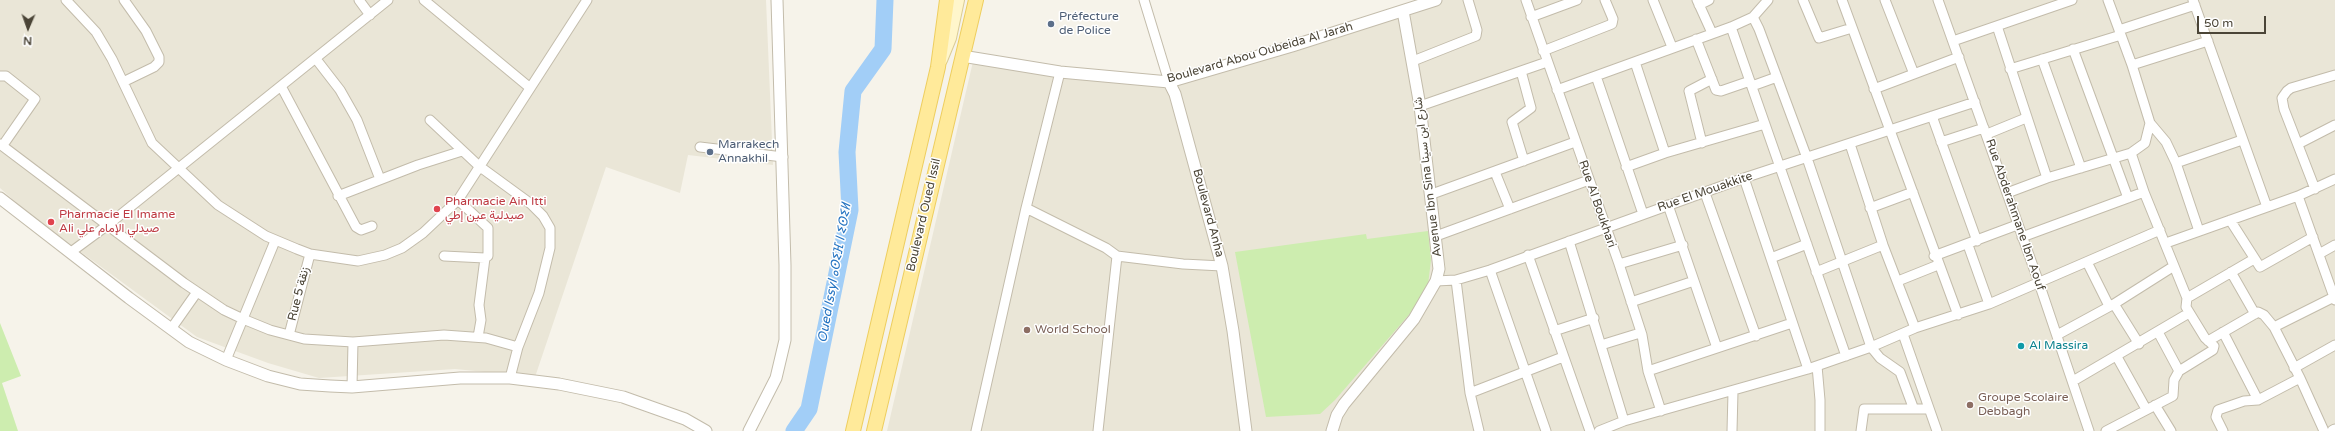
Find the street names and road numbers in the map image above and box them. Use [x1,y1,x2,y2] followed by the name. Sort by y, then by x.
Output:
[1165,20,1355,86] street label: Boulevard Abou Oubeida Al Jarah
[1411,96,1445,258] street label: Avenue Ibn Sina شارع ابن سينا
[1982,137,2048,293] street label: Rue Abderahmane Ibn Aouf
[904,157,944,273] street label: Boulevard Oued Issil
[1575,158,1619,250] street label: Rue Al Boukhari
[1189,167,1227,259] street label: Boulevard Anha
[1656,169,1754,215] street label: Rue El Mouakkite
[285,265,313,323] street label: Rue 5 زنقة

